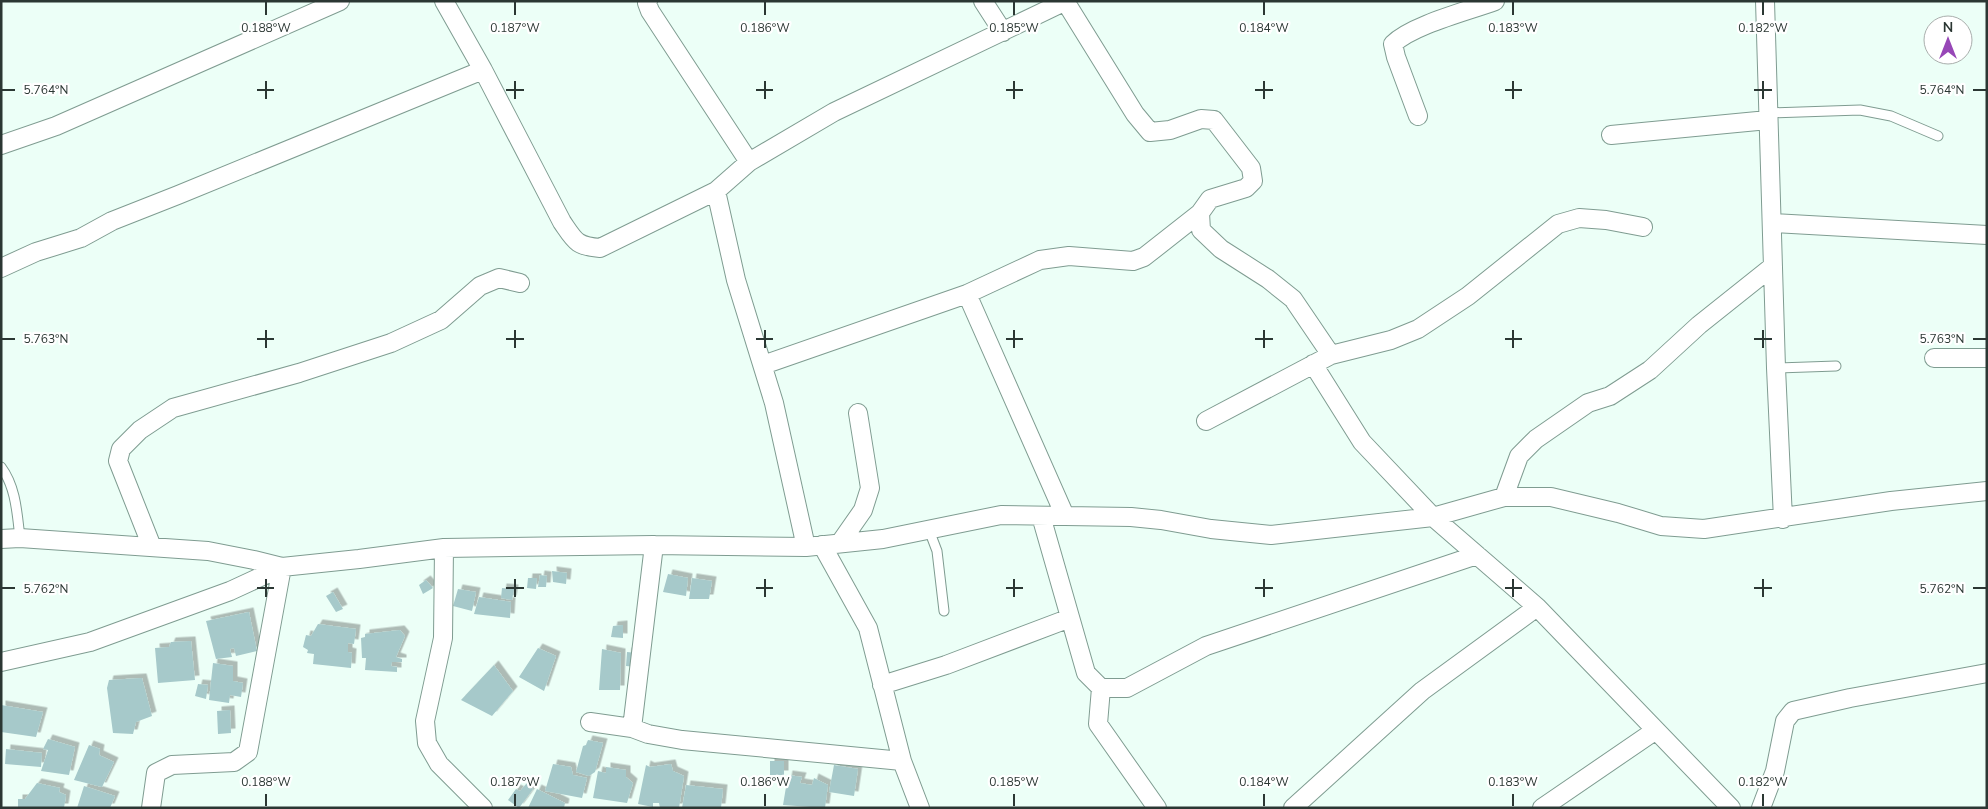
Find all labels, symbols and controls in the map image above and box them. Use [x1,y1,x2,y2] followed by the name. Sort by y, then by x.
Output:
[1923,15,1973,65] north arrow
[1943,18,1953,37] text: N
[241,20,291,36] text: 0.188°W
[490,20,540,36] text: 0.187°W
[740,20,790,36] text: 0.186°W
[989,20,1039,36] text: 0.185°W
[1239,20,1289,36] text: 0.184°W
[1488,20,1538,36] text: 0.183°W
[1738,20,1788,36] text: 0.182°W
[24,82,68,98] text: 5.764°N
[1920,82,1964,98] text: 5.764°N
[24,331,68,347] text: 5.763°N
[1920,331,1964,347] text: 5.763°N
[24,581,68,597] text: 5.762°N
[1920,581,1964,597] text: 5.762°N
[241,774,291,790] text: 0.188°W
[490,774,540,790] text: 0.187°W
[740,774,790,790] text: 0.186°W
[989,774,1039,790] text: 0.185°W
[1239,774,1289,790] text: 0.184°W
[1488,774,1538,790] text: 0.183°W
[1738,774,1788,790] text: 0.182°W

